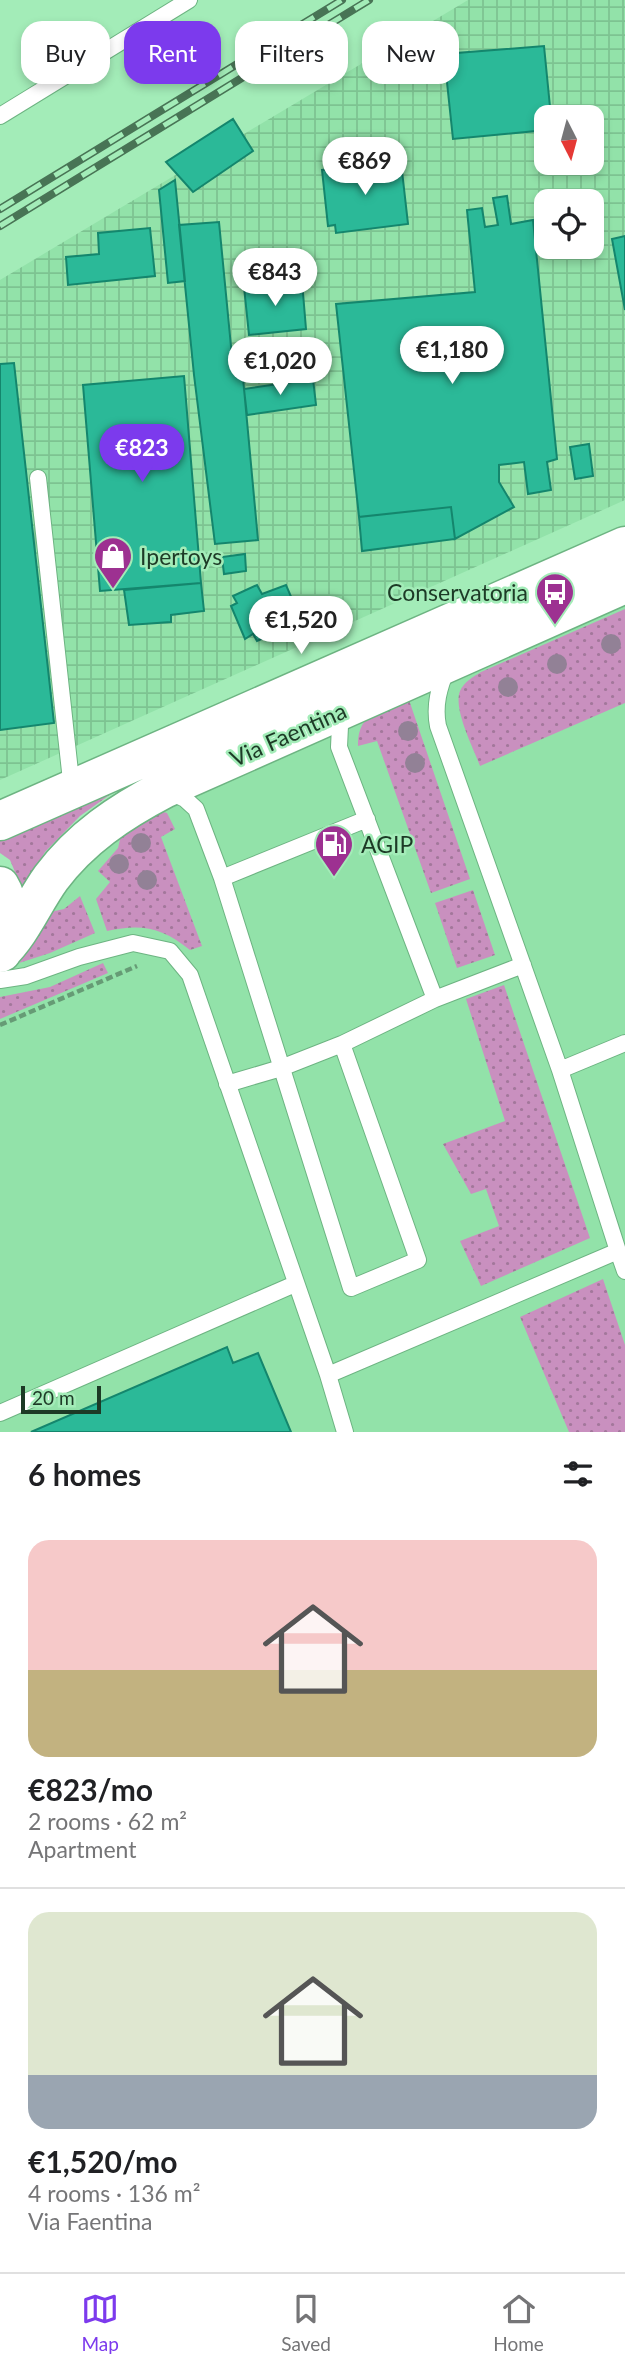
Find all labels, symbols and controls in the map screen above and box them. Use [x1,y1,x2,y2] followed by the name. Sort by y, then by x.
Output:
[21,21,110,84] chip: Buy
[124,21,221,84] chip: Rent
[235,21,348,84] chip: Filters
[362,21,459,84] chip: New
[534,105,604,175] north arrow
[534,105,604,259] map controls
[324,138,406,197] pin: €869
[338,146,392,174] text: €869
[534,189,604,259] button: locate
[234,248,316,308] pin: €843
[248,257,302,285] text: €843
[395,326,509,386] pin: €1,180
[416,335,488,363] text: €1,180
[223,338,337,397] pin: €1,020
[244,346,316,374] text: €1,020
[101,424,183,484] pin: €823
[115,433,169,461] text: €823
[92,535,134,590] shop icon: Ipertoys
[140,542,222,570] place label: Ipertoys
[534,571,576,626] bus stop icon: Conservatoria
[387,578,528,606] place label: Conservatoria
[244,596,358,656] pin: €1,520
[265,605,337,633] text: €1,520
[225,696,351,772] street label: Via Faentina
[313,823,355,878] fuel station icon: AGIP
[361,830,413,858] place label: AGIP
[21,1383,102,1415] scale bar
[32,1386,75,1409] text: 20 m
[559,1455,597,1493] icon: filters
[28,1456,141,1492] text: 6 homes
[250,1586,376,1712] icon: home
[28,1771,153,1807] text: €823/mo
[28,1807,187,1835] text: 2 rooms · 62 m²
[28,1835,136,1863] text: Apartment
[250,1958,376,2084] icon: home
[28,2143,177,2179] text: €1,520/mo
[28,2179,200,2207] text: 4 rooms · 136 m²
[28,2207,152,2235] text: Via Faentina
[81,2290,119,2355] tab: Map
[281,2290,331,2355] tab: Saved
[493,2290,544,2355] tab: Home

